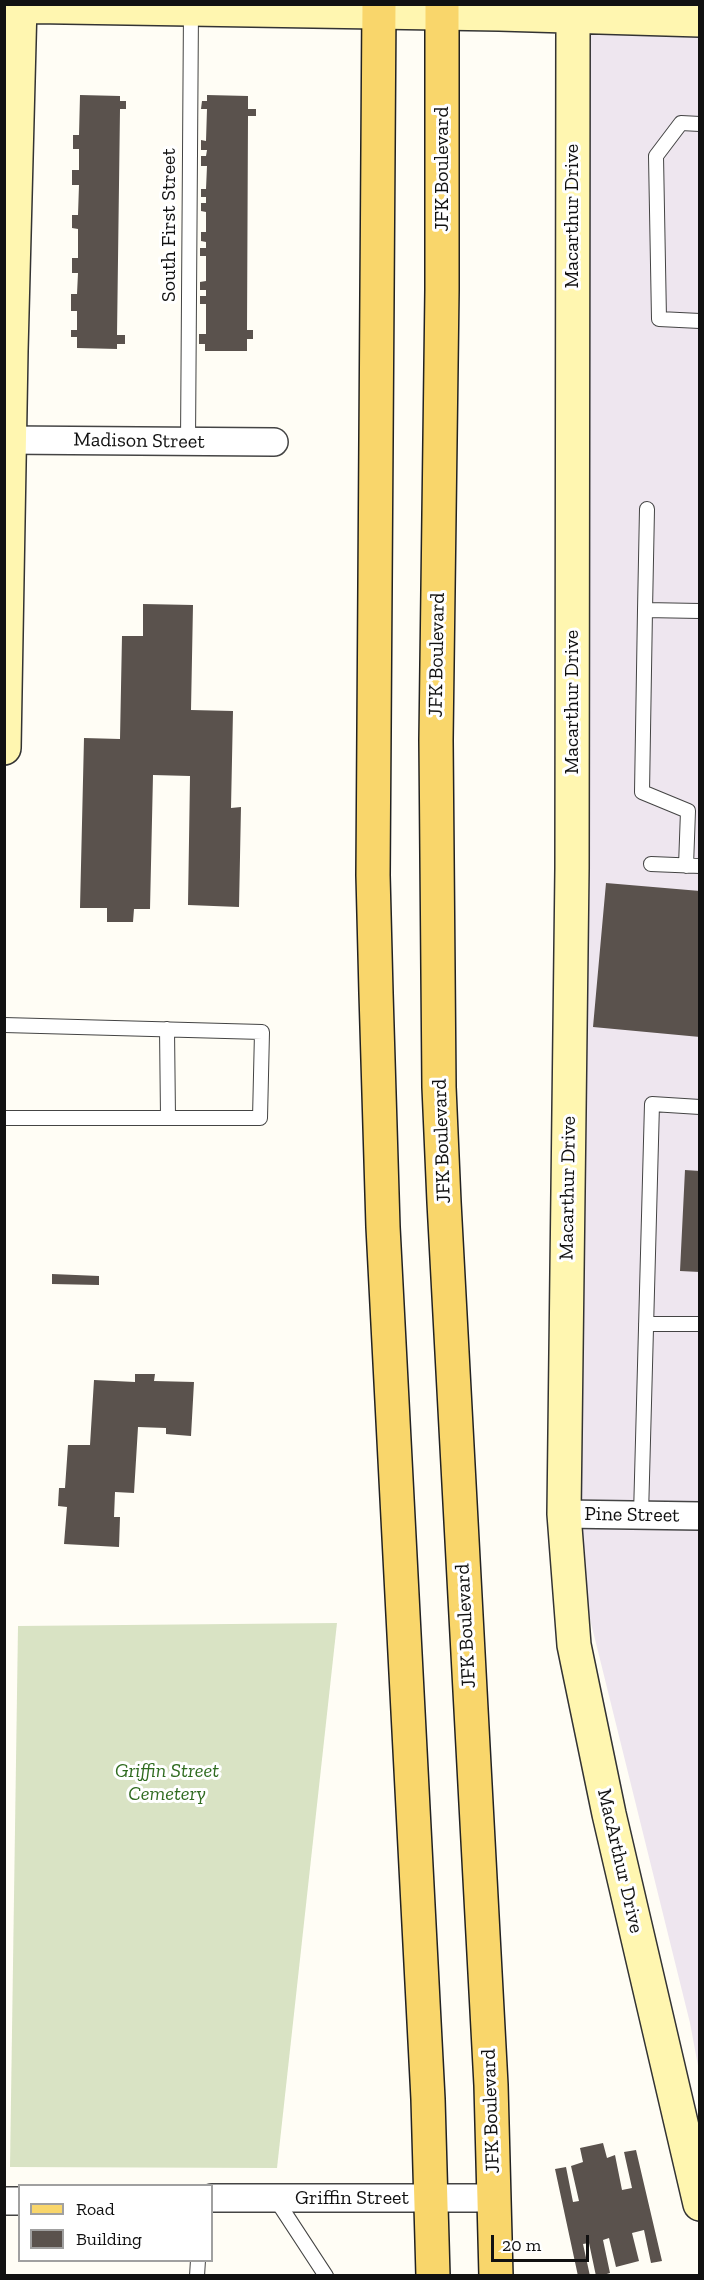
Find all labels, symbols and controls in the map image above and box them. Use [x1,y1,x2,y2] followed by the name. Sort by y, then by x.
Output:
[430,107,454,231] street label: JFK Boulevard
[560,144,584,288] street label: Macarthur Drive
[157,148,181,302] street label: South First Street
[73,428,205,454] street label: Madison Street
[424,592,450,718] street label: JFK Boulevard
[560,630,584,774] street label: Macarthur Drive
[428,1078,456,1204] street label: JFK Boulevard
[555,1116,581,1260] street label: Macarthur Drive
[584,1502,680,1528] street label: Pine Street
[451,1563,481,1689] street label: JFK Boulevard
[115,1759,219,1806] park label: Griffin Street Cemetery
[592,1786,648,1936] street label: MacArthur Drive
[477,2048,505,2174] street label: JFK Boulevard
[18,2184,213,2262] legend
[295,2186,409,2210] street label: Griffin Street
[76,2198,115,2220] text: Road
[494,2223,592,2261] scale bar
[76,2228,142,2250] text: Building
[502,2234,541,2256] text: 20 m

